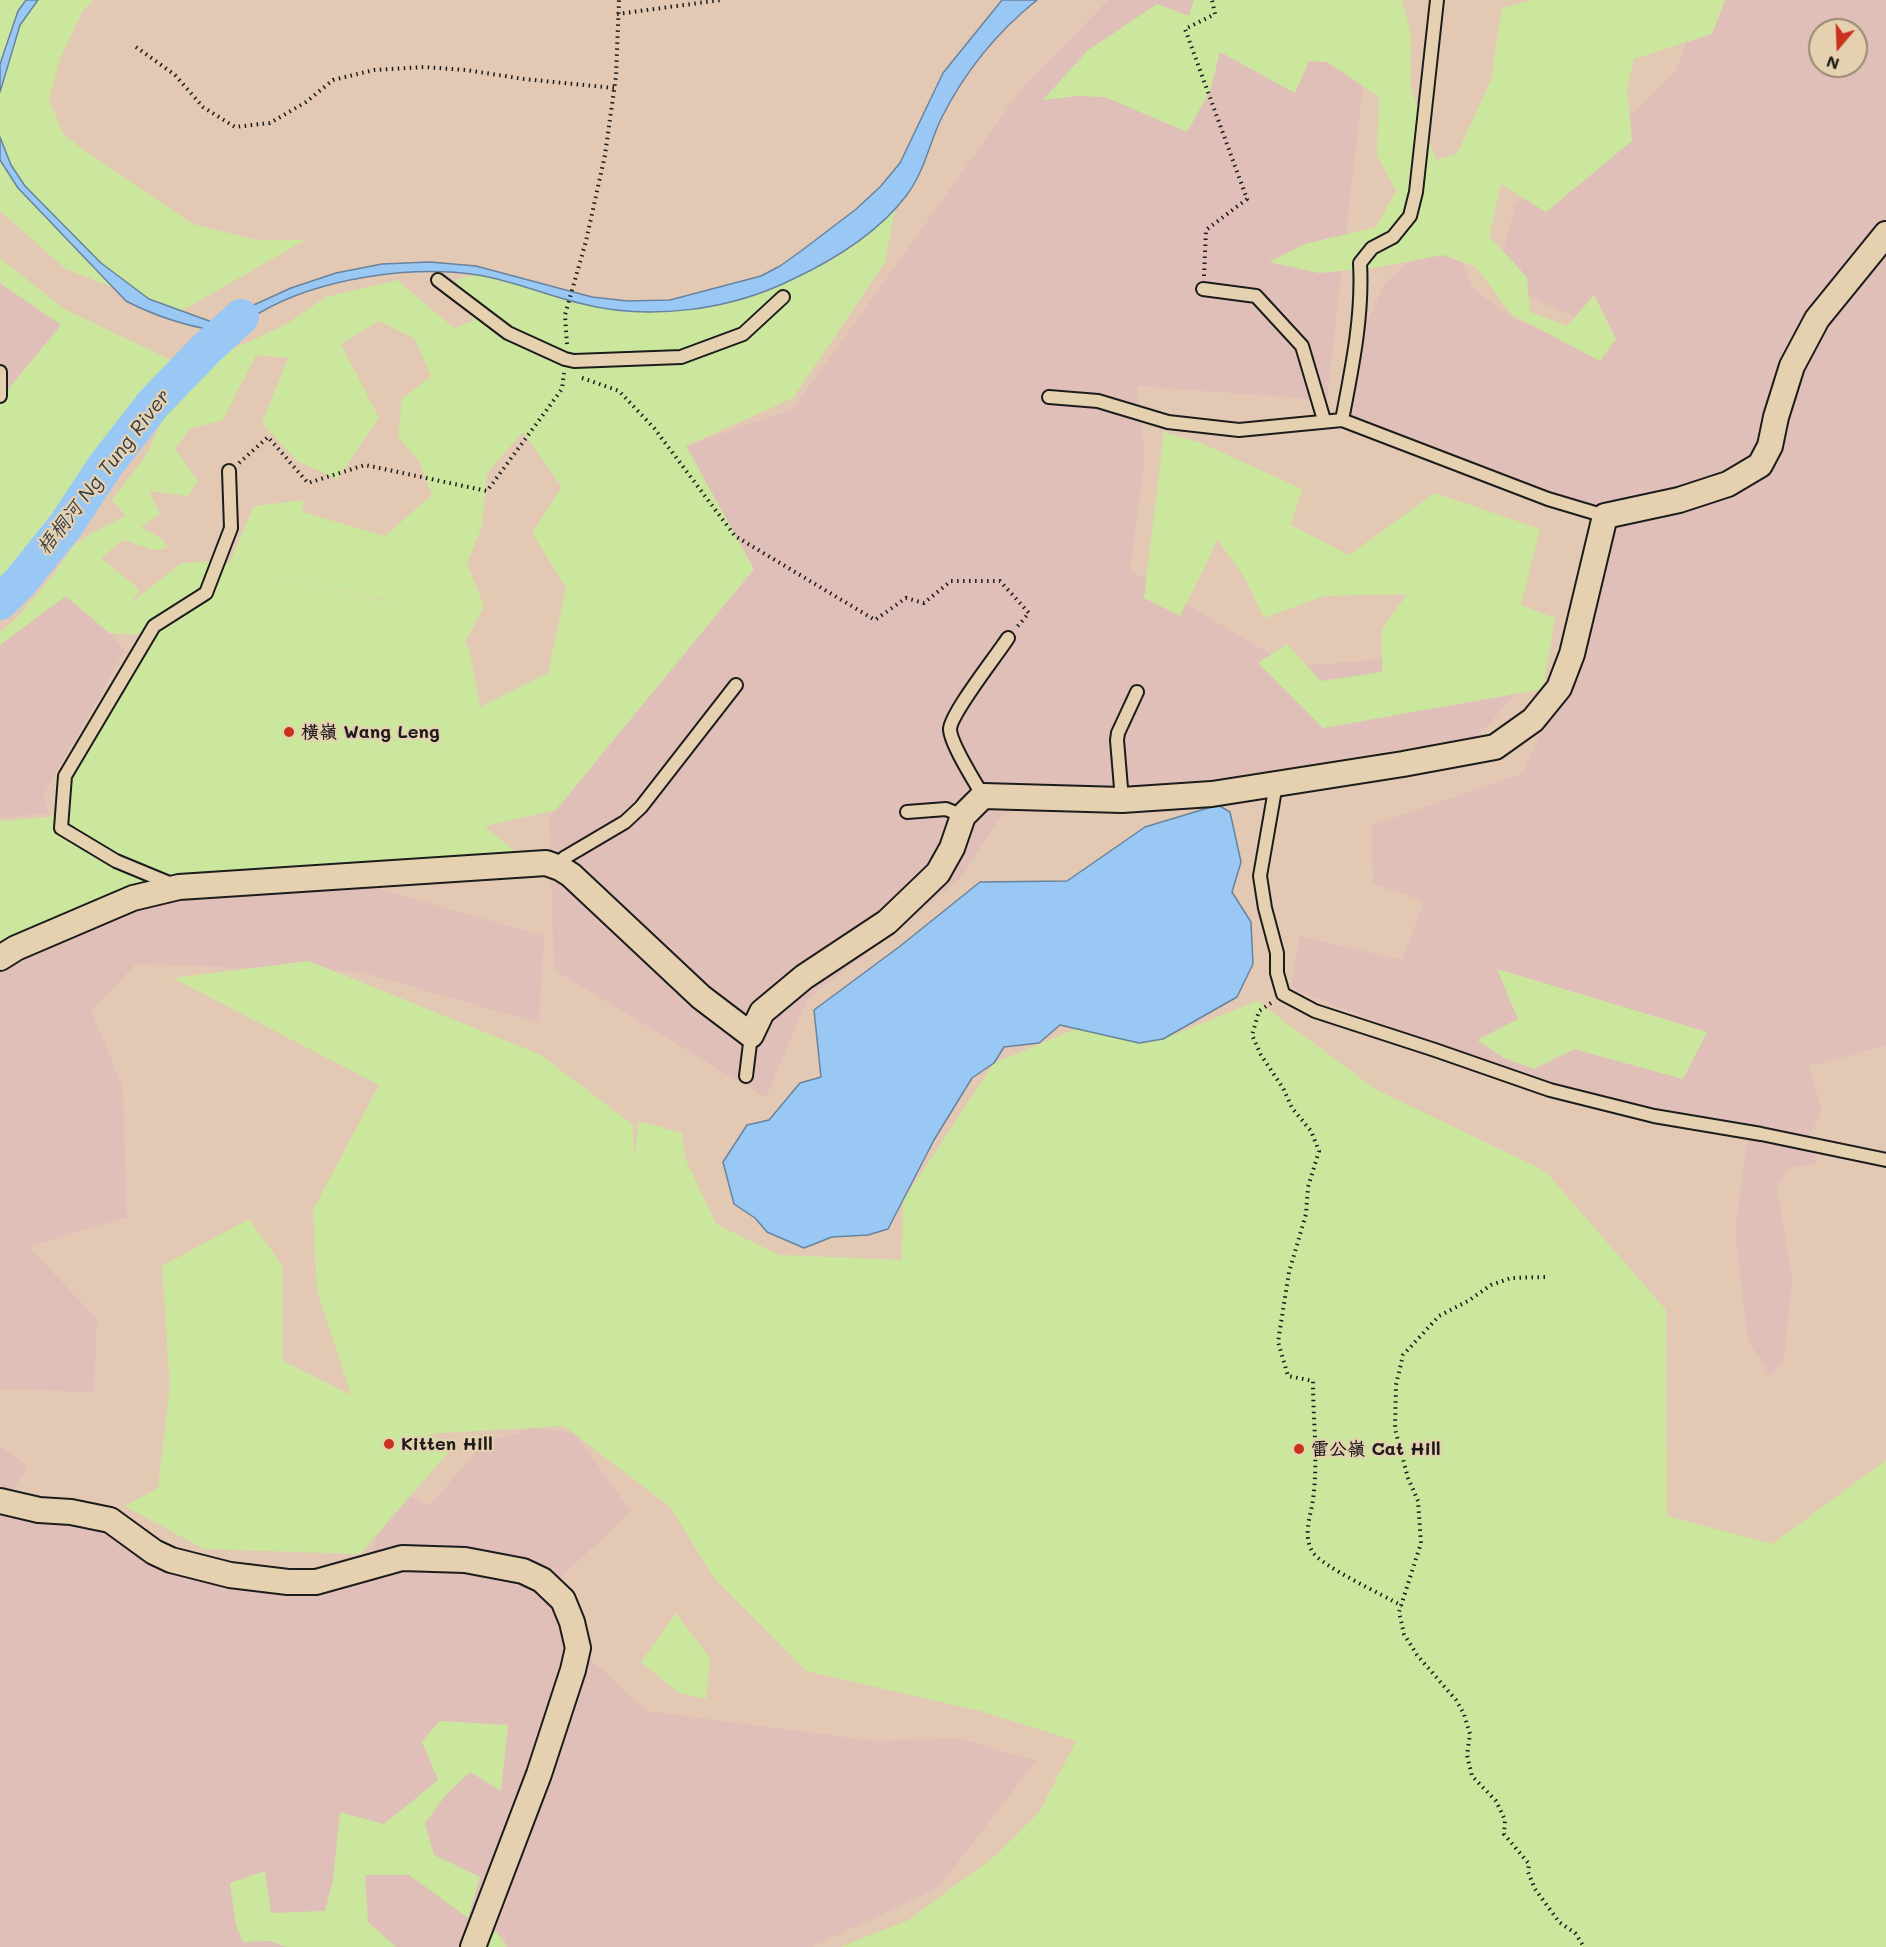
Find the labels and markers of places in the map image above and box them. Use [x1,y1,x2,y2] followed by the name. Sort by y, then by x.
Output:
[301,721,440,743] place label: 橫嶺 Wang Leng
[282,725,296,739] marker: 橫嶺 Wang Leng
[401,1433,493,1455] place label: Kitten Hill
[382,1437,396,1451] marker: Kitten Hill
[1311,1438,1441,1460] place label: 雷公嶺 Cat Hill
[1292,1442,1306,1456] marker: 雷公嶺 Cat Hill

